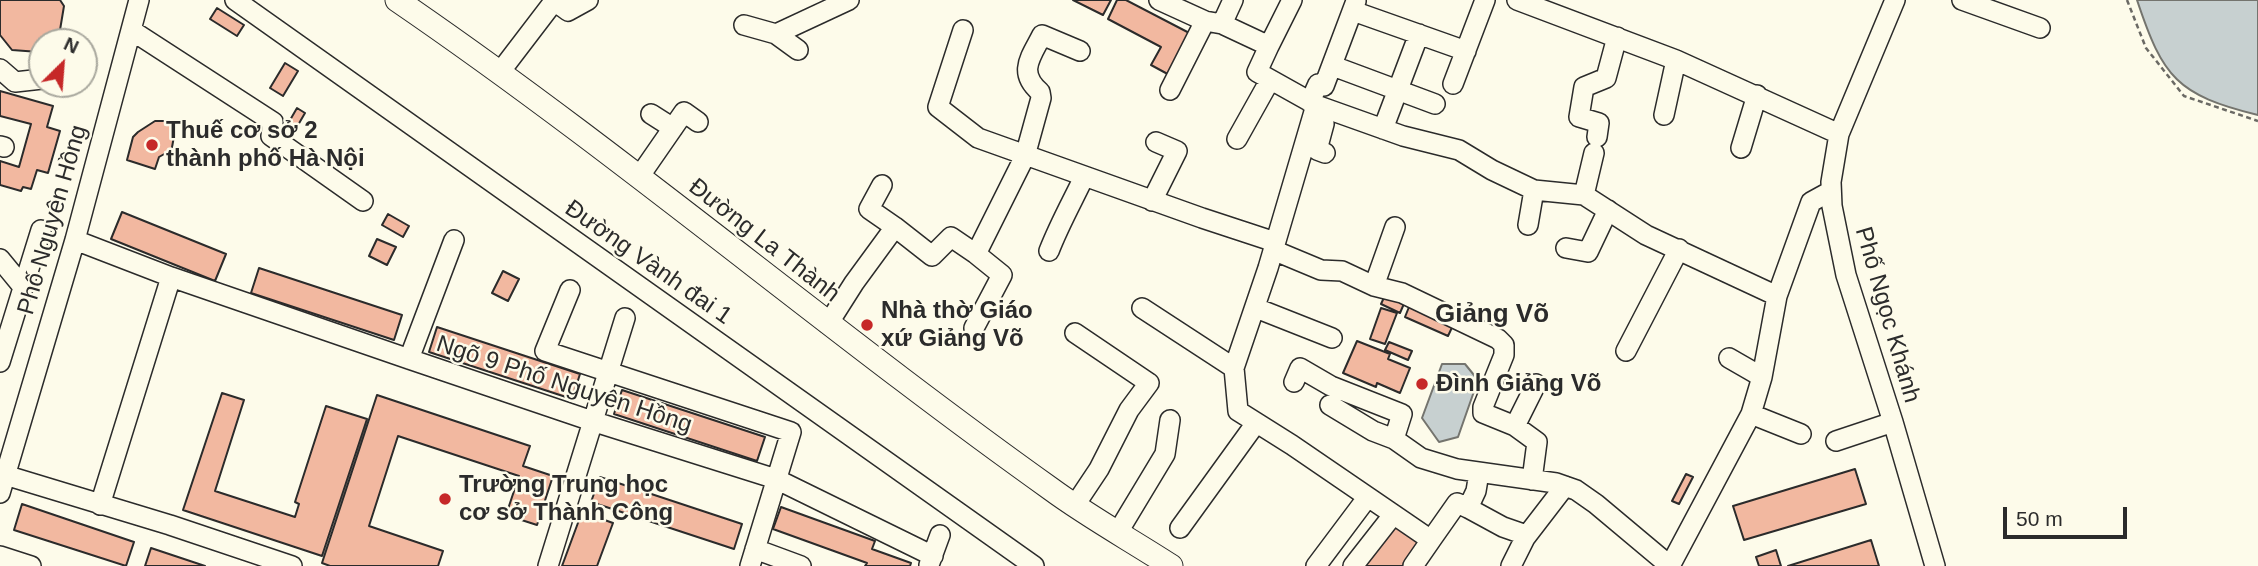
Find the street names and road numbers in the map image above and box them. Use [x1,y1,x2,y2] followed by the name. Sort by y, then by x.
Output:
[12,122,94,318] street label: Phố Nguyên Hồng
[683,173,845,309] street label: Đường La Thành
[559,195,737,331] street label: Đường Vành đai 1
[1848,224,1926,406] street label: Phố Ngọc Khánh
[433,330,695,440] street label: Ngõ 9 Phố Nguyên Hồng

